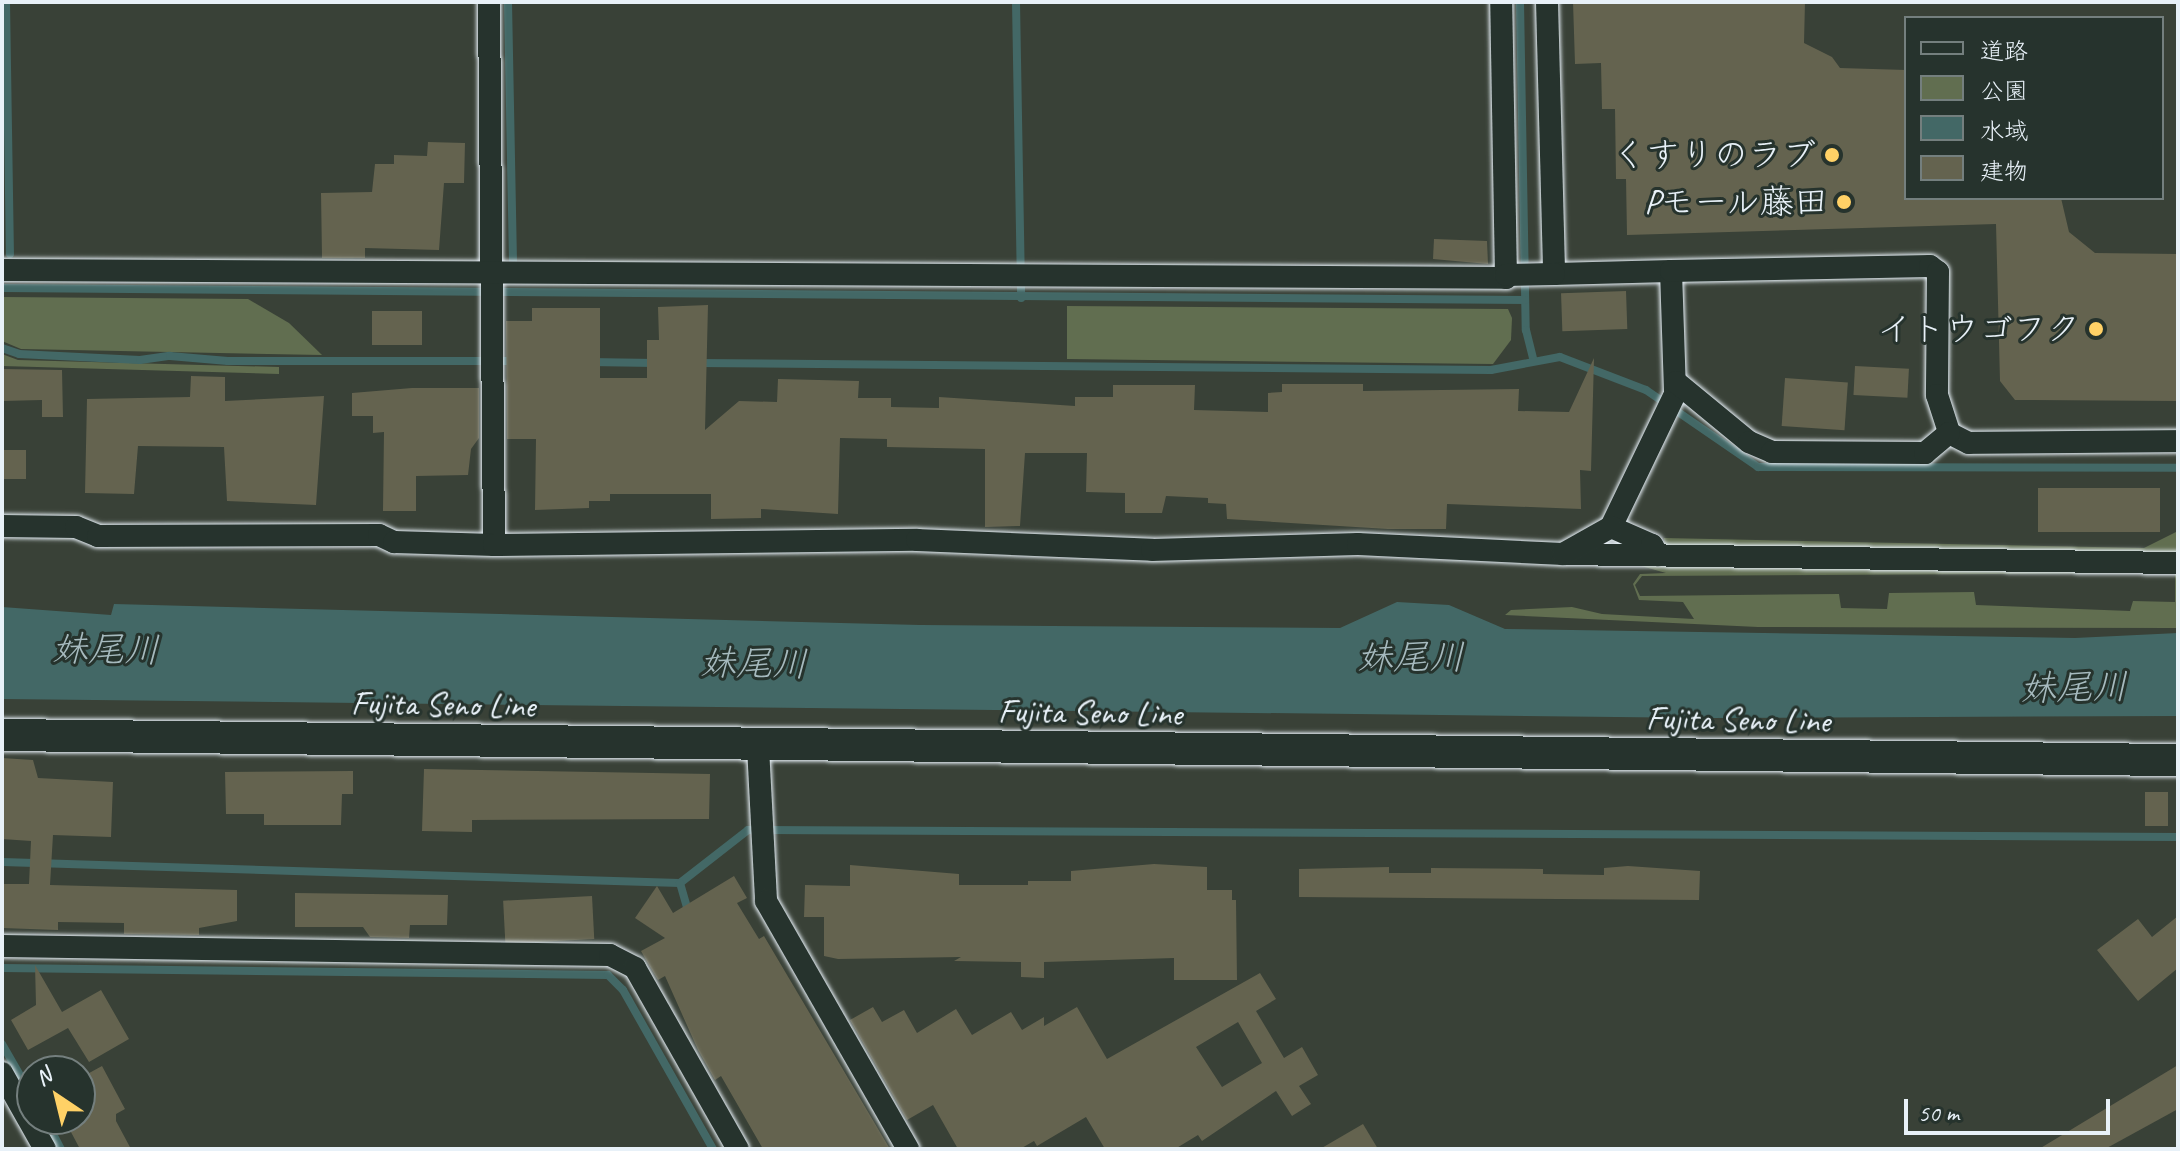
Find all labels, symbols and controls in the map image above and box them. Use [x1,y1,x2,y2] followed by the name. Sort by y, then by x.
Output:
[1904,16,2164,200] legend
[1980,36,2028,66] text: 道路
[1980,76,2028,106] text: 公園
[1980,116,2028,146] text: 水域
[1612,135,1816,175] place label: くすりのラブ
[1823,146,1841,164] marker: くすりのラブ
[1980,156,2028,186] text: 建物
[1642,182,1828,222] place label: Pモール藤田
[1835,193,1853,211] marker: Pモール藤田
[1876,309,2080,349] place label: イトウゴフク
[2087,320,2105,338] marker: イトウゴフク
[52,627,160,673] water label: 妹尾川
[1357,636,1465,680] water label: 妹尾川
[700,641,808,687] water label: 妹尾川
[2020,665,2128,711] water label: 妹尾川
[350,682,536,726] street label: Fujita Seno Line
[997,690,1183,734] street label: Fujita Seno Line
[1645,697,1831,741] street label: Fujita Seno Line
[16,1055,96,1135] north arrow
[30,1062,57,1092] text: N
[1908,1083,2114,1133] scale bar
[1918,1098,1959,1128] text: 50 m

